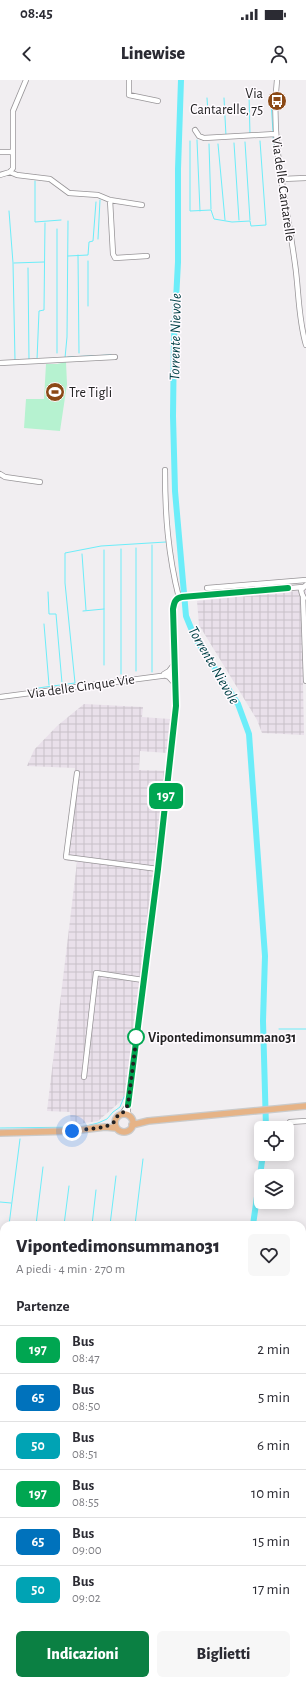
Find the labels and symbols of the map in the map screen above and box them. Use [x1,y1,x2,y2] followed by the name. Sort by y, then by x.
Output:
[190,87,264,117] place label: Via Cantarelle, 75
[266,90,288,112] bus stop icon: Via Cantarelle, 75
[269,136,297,242] street label: Via delle Cantarelle
[167,293,184,381] water label: Torrente Nievole
[44,381,66,403] sports icon: Tre Tigli
[69,386,112,400] place label: Tre Tigli
[185,624,242,707] water label: Torrente Nievole
[27,673,136,701] street label: Via delle Cinque Vie
[143,783,189,809] line badge: 197
[127,1028,145,1046] marker: Vipontedimonsummano31
[148,1031,296,1045] place label: Vipontedimonsummano31
[62,1121,82,1141] your location

